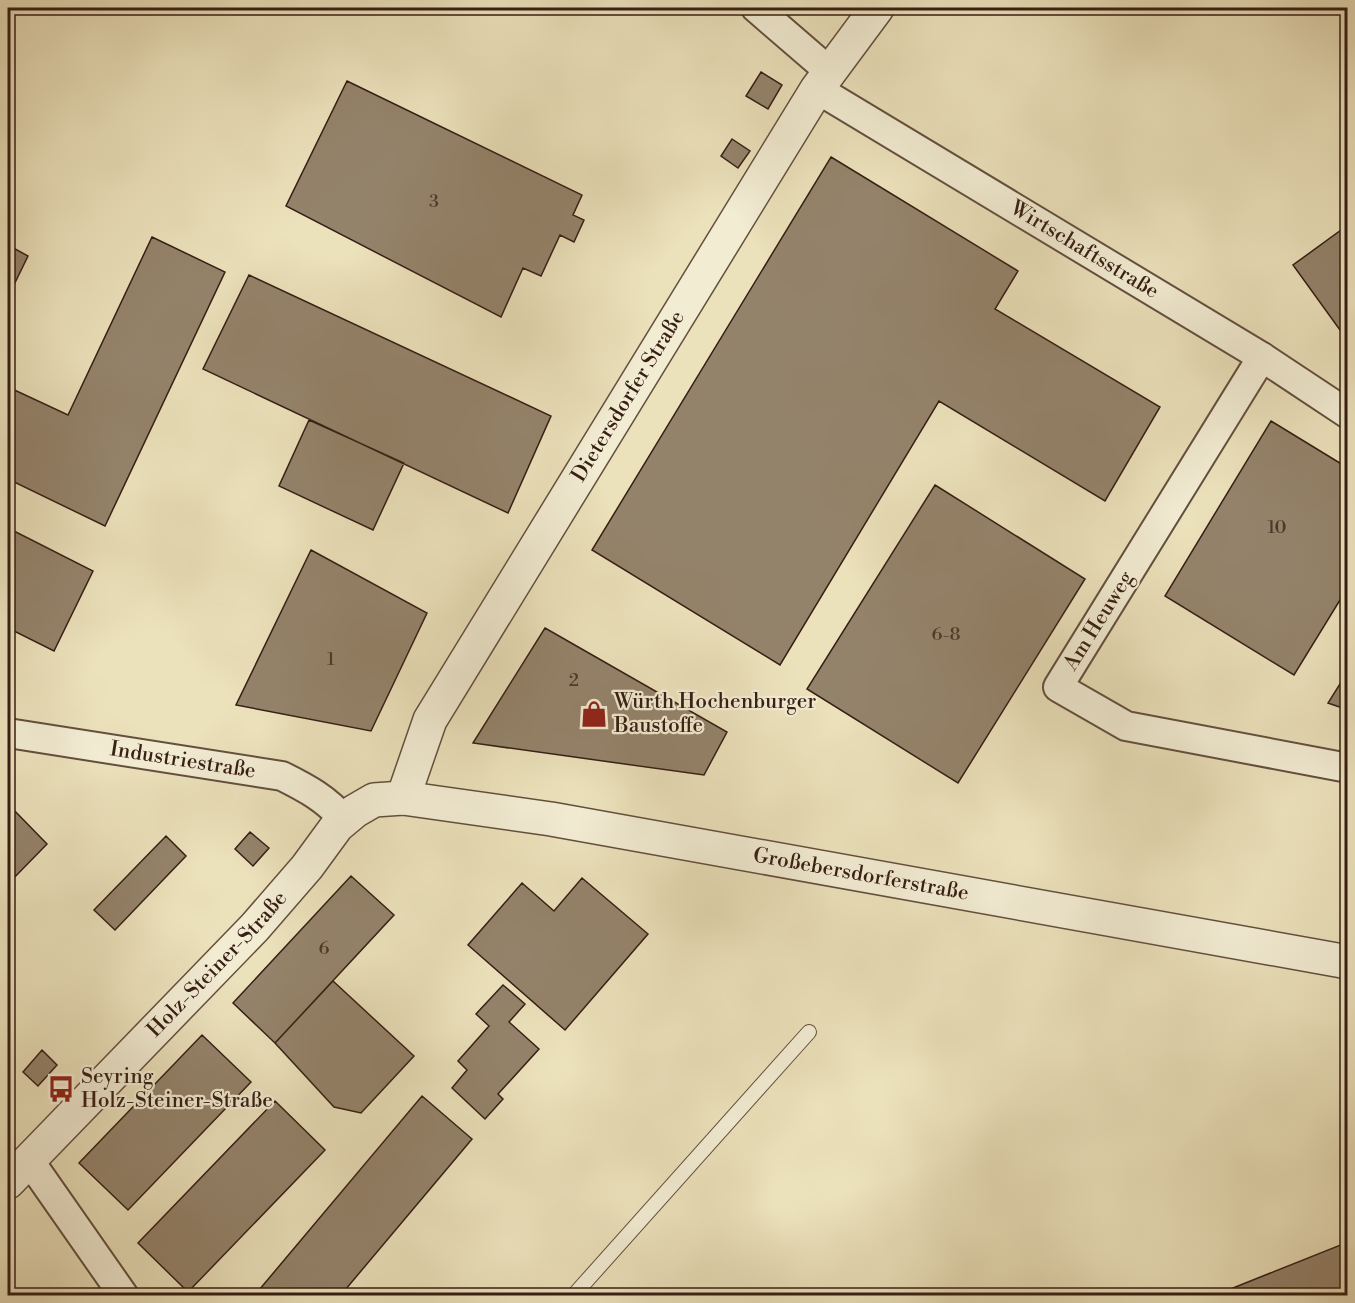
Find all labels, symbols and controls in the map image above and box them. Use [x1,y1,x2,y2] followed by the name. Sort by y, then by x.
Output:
[429,190,439,213] house number: 3
[1004,195,1163,305] street label: Wirtschaftsstraße
[566,306,691,487] street label: Dietersdorfer Straße
[1267,516,1287,539] house number: 10
[1058,566,1140,676] street label: Am Heuweg
[931,623,961,646] house number: 6-8
[327,648,335,671] house number: 1
[569,669,579,692] house number: 2
[613,689,816,739] place label: Würth Hochenburger Baustoffe
[579,699,609,729] shop icon: Würth Hochenburger Baustoffe
[108,736,258,785] street label: Industriestraße
[751,843,971,907] street label: Großebersdorferstraße
[142,886,293,1043] street label: Holz-Steiner-Straße
[319,937,330,960] house number: 6
[81,1064,273,1114] place label: Seyring Holz-Steiner-Straße
[46,1074,76,1104] bus stop icon: Seyring Holz-Steiner-Straße

